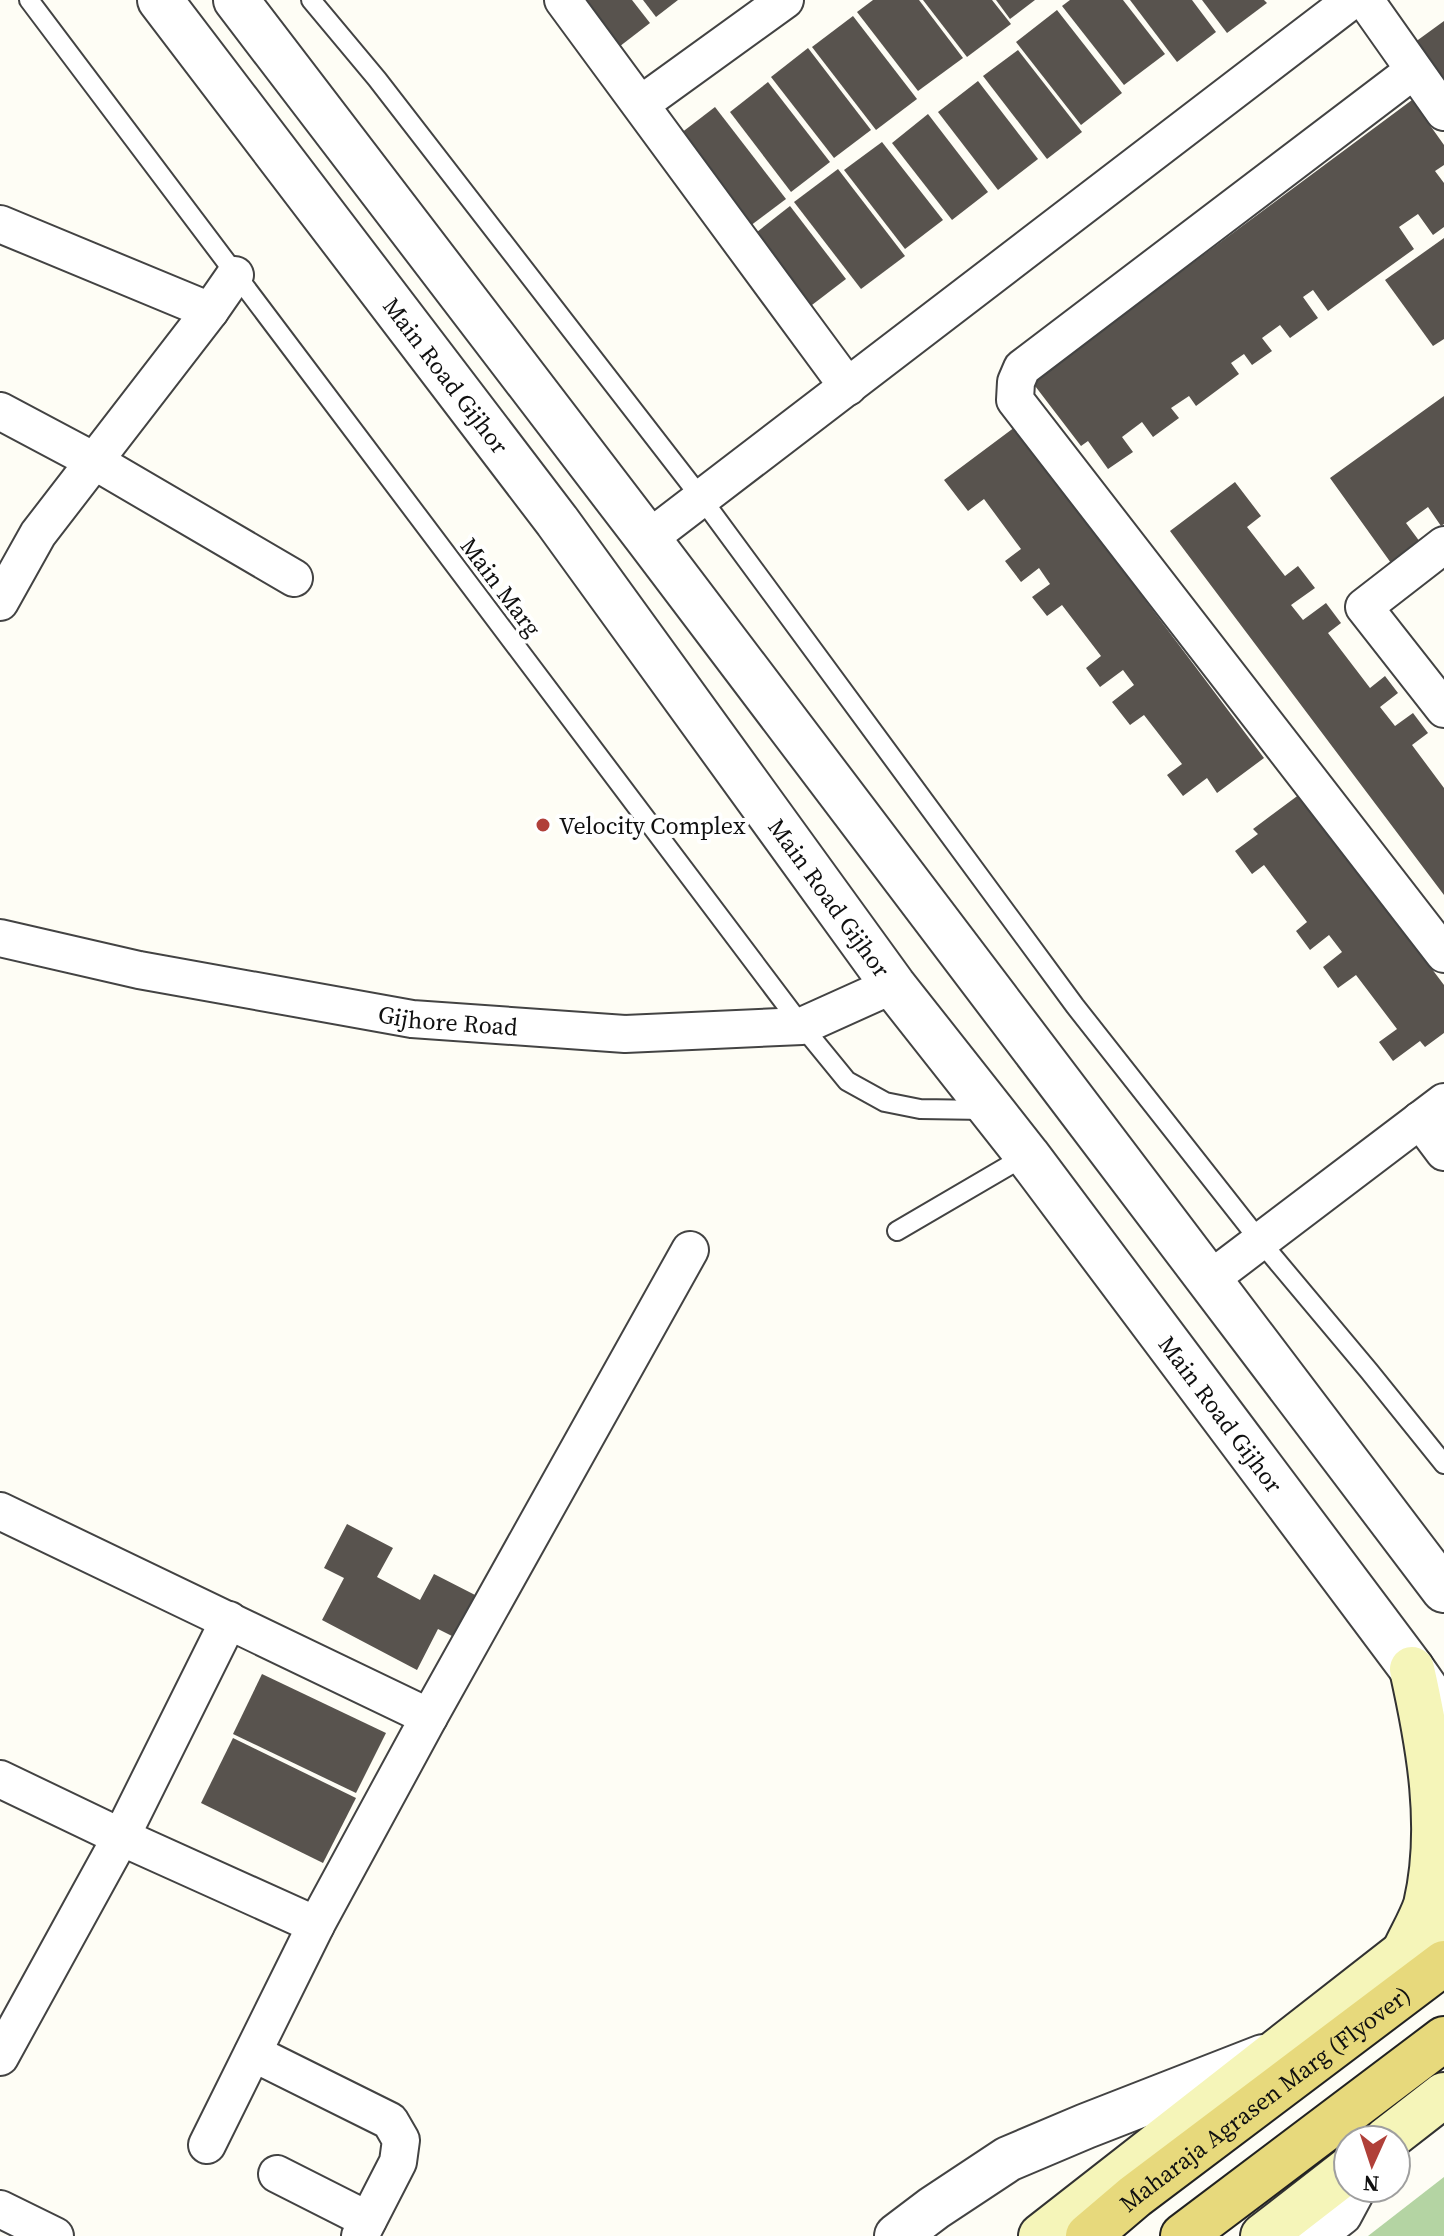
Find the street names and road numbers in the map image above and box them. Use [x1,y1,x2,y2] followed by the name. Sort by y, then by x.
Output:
[376,290,516,460] street label: Main Road Gijhor
[453,531,549,643] street label: Main Marg
[761,812,898,984] street label: Main Road Gijhor
[376,997,519,1043] street label: Gijhore Road
[1151,1329,1291,1499] street label: Main Road Gijhor
[1112,1978,1417,2219] street label: Maharaja Agrasen Marg (Flyover)

